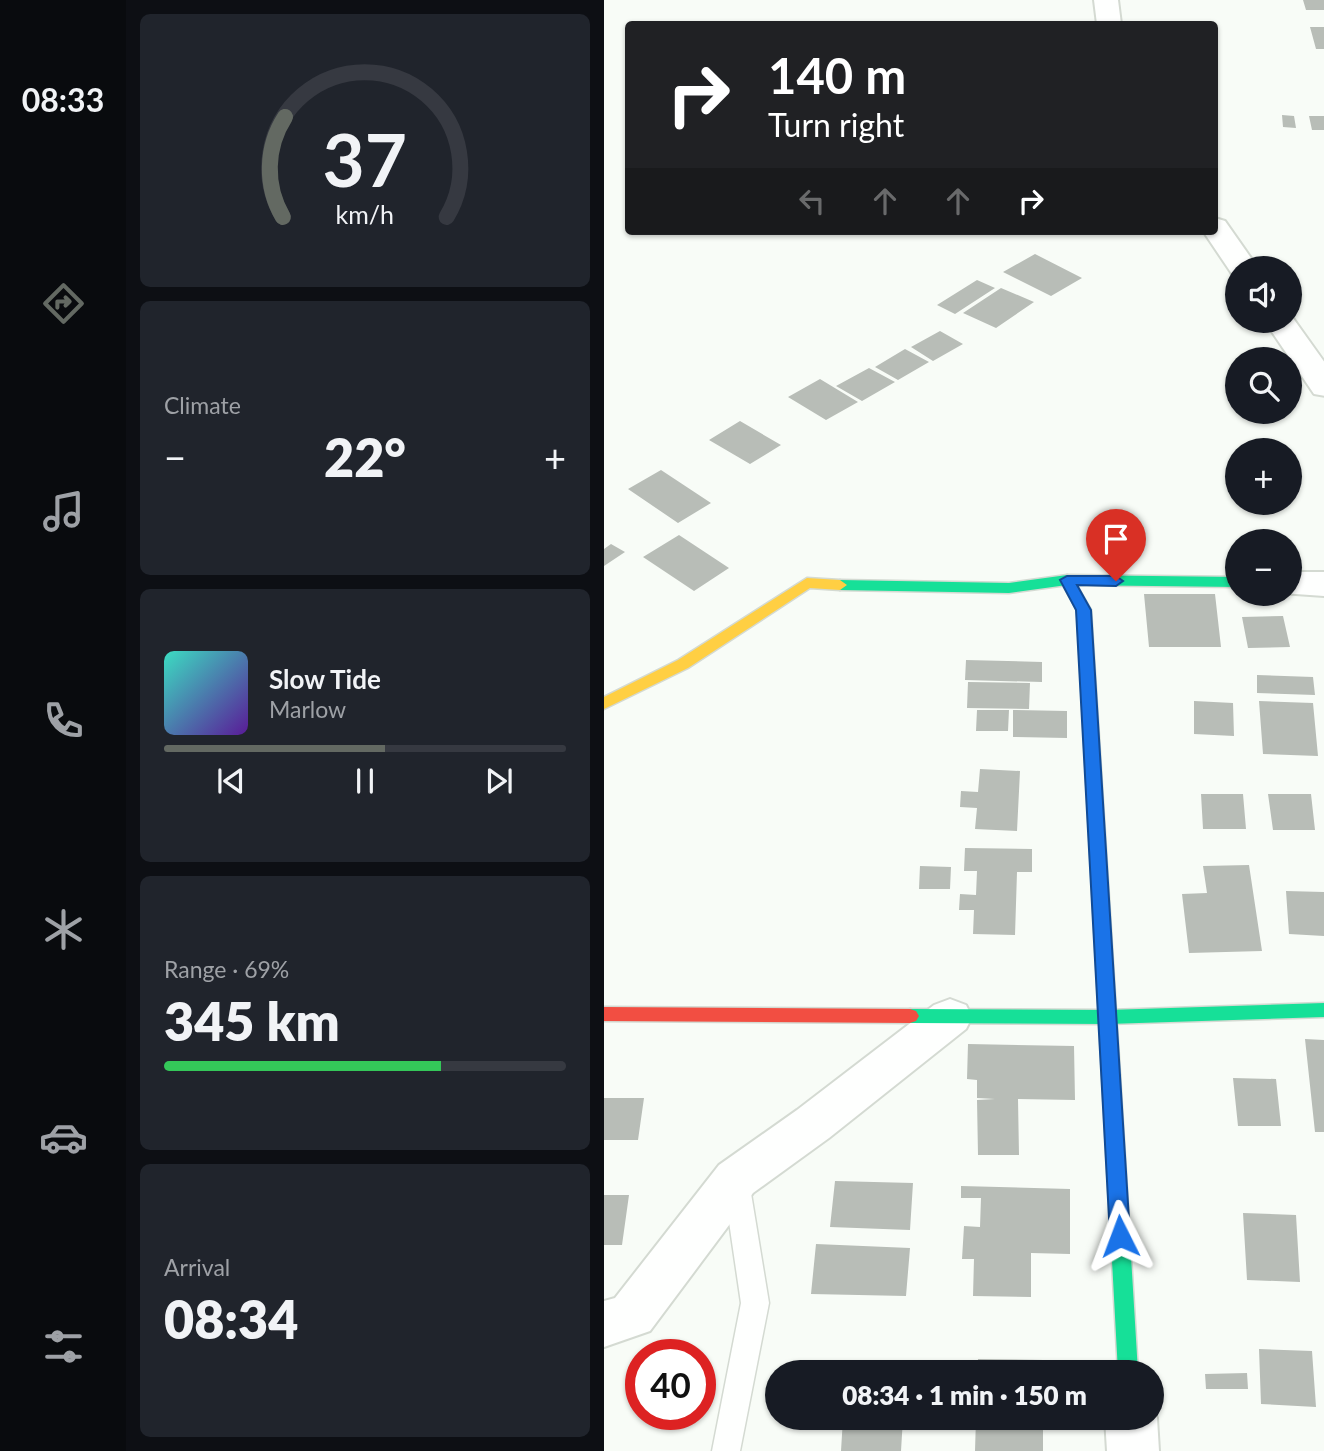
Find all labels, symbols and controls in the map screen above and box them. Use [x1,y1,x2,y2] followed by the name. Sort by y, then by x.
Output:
[768,46,906,104] text: 140 m
[653,49,744,140] icon: right
[22,80,104,119] text: 08:33
[768,105,904,144] text: Turn right
[323,115,407,203] text: 37
[793,182,831,220] icon: left
[866,182,904,220] icon: ahead
[939,182,977,220] icon: ahead
[1012,182,1050,220] icon: right
[336,199,394,229] text: km/h
[1225,256,1302,606] map controls
[1225,256,1302,333] button: sound
[39,279,88,328] icon: directions
[1225,347,1302,424] button: search
[164,391,241,419] text: Climate
[324,426,406,488] text: 22°
[164,434,186,480] text: −
[544,434,566,480] text: +
[1225,438,1302,515] button: +
[39,487,88,536] icon: music
[1086,509,1146,581] pin
[1097,520,1135,558] icon: arrive
[1225,529,1302,606] button: −
[269,663,381,695] text: Slow Tide
[269,695,346,723] text: Marlow
[39,696,88,745] icon: phone
[212,762,250,800] icon: previous
[346,762,384,800] icon: pause
[480,762,518,800] icon: next
[39,905,88,954] icon: climate
[164,955,289,983] text: Range · 69%
[164,990,340,1052] text: 345 km
[39,1113,88,1162] icon: car
[1083,1199,1157,1273] position arrow
[164,1253,230,1281] text: Arrival
[164,1288,298,1350] text: 08:34
[39,1322,88,1371] icon: filters
[625,1339,716,1430] speed limit sign: 40
[842,1379,1087,1411] text: 08:34 · 1 min · 150 m

